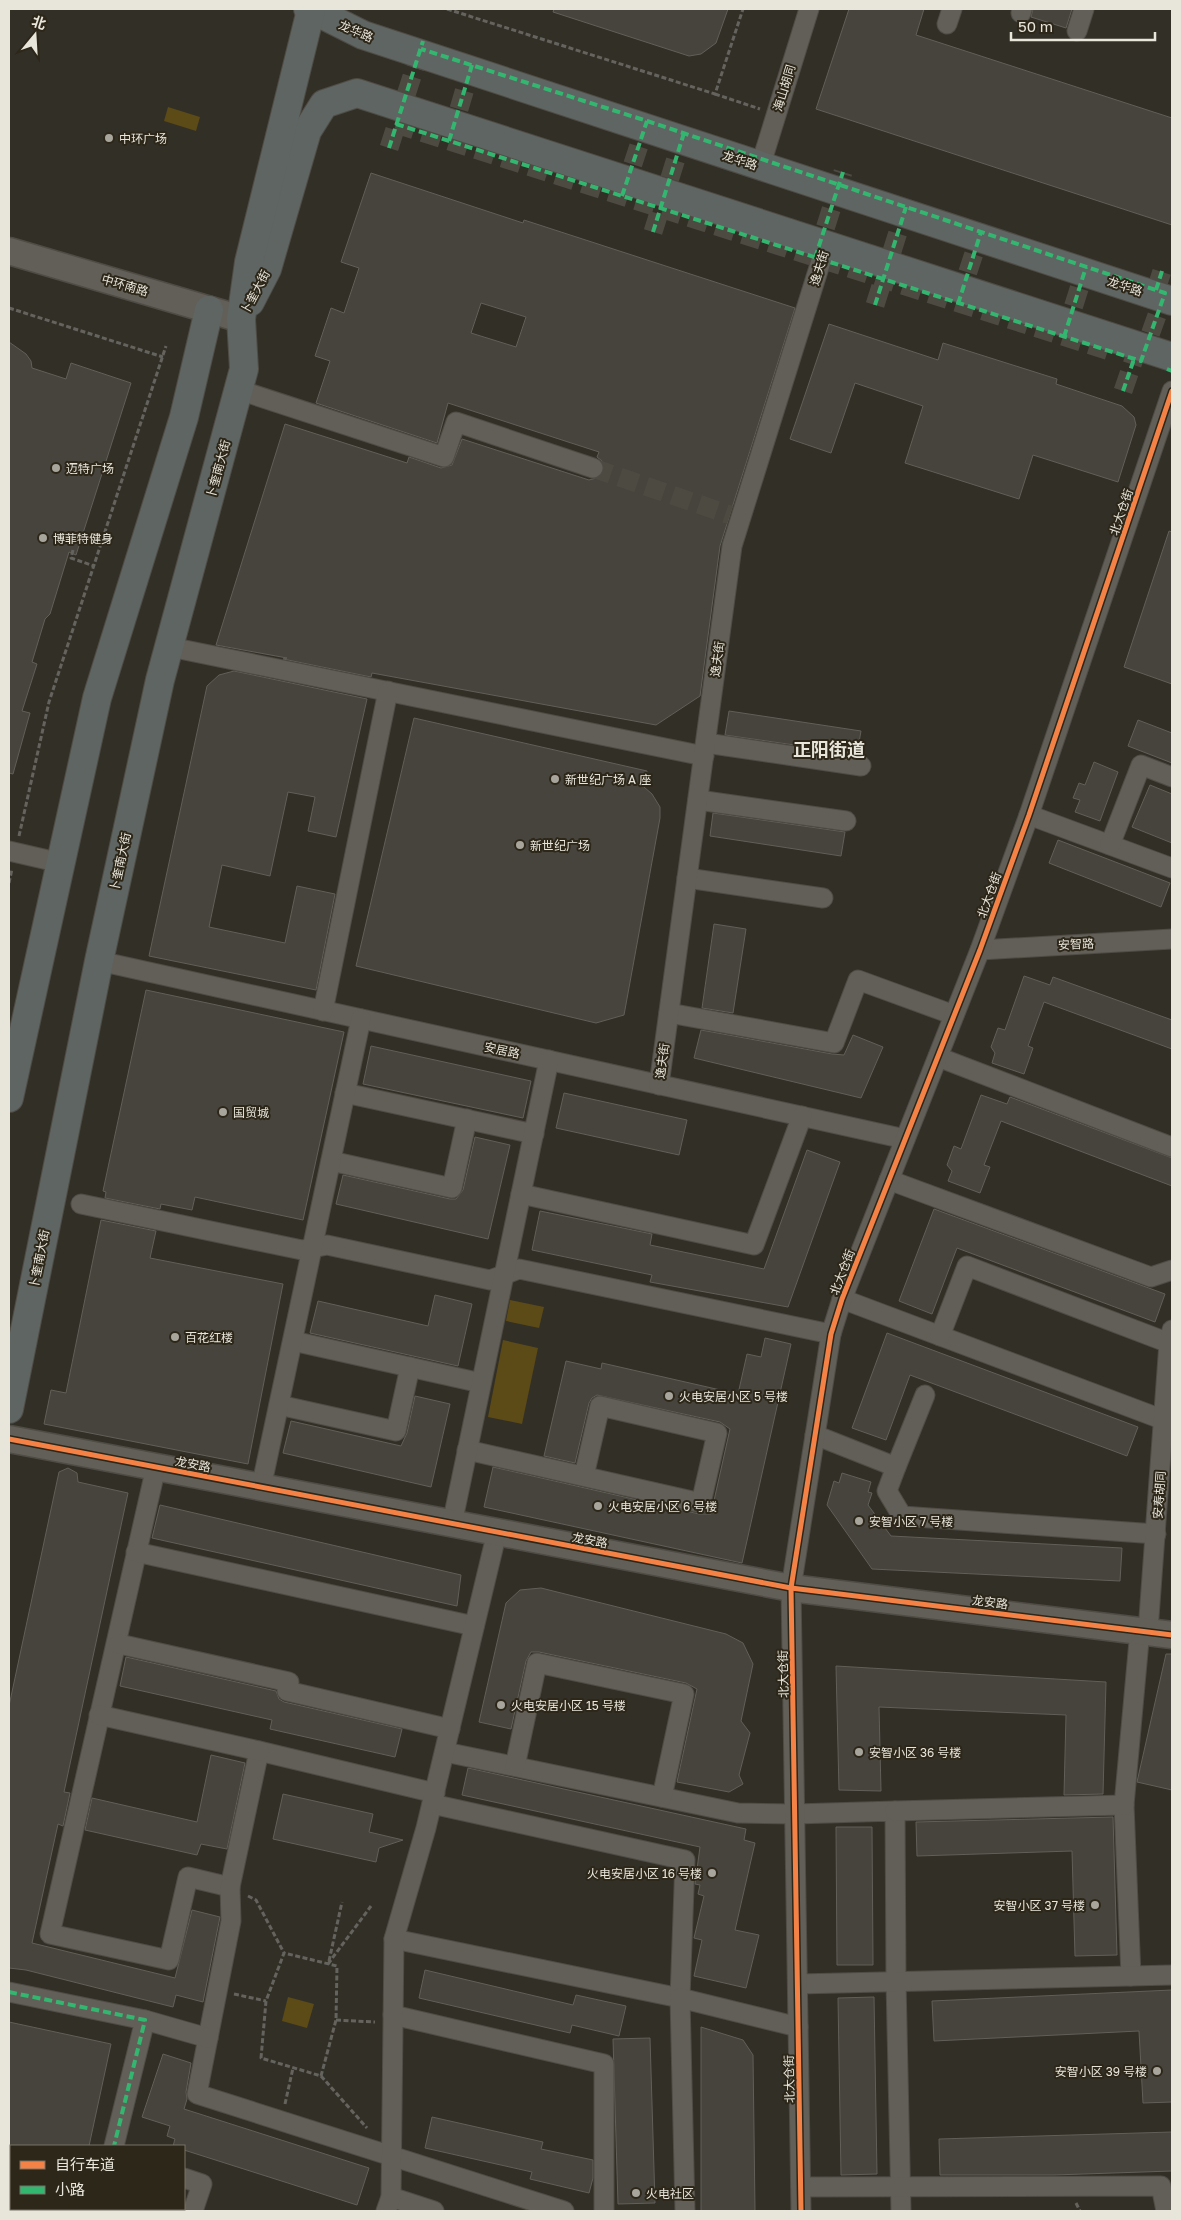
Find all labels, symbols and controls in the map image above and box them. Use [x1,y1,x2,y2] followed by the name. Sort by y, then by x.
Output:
[10,10,60,60] north arrow
[1011,10,1155,42] scale bar
[30,12,48,32] text: 北
[336,17,376,45] street label: 龙华路
[1018,17,1053,35] text: 50 m
[770,63,798,113] street label: 海山胡同
[119,131,167,146] place label: 中环广场
[103,132,115,144] marker: 中环广场
[721,147,759,173] street label: 龙华路
[807,249,831,287] street label: 逸夫街
[237,267,273,317] street label: 卜奎大街
[100,271,150,299] street label: 中环南路
[1106,273,1144,299] street label: 龙华路
[203,438,233,500] street label: 卜奎南大街
[66,461,114,476] place label: 迈特广场
[50,462,62,474] marker: 迈特广场
[1106,487,1136,537] street label: 北大仓街
[53,531,113,546] place label: 博菲特健身
[37,532,49,544] marker: 博菲特健身
[707,640,727,678] street label: 逸夫街
[793,738,865,760] district label: 正阳街道
[565,772,651,787] place label: 新世纪广场 A 座
[549,773,561,785] marker: 新世纪广场 A 座
[106,831,134,893] street label: 卜奎南大街
[530,838,590,853] place label: 新世纪广场
[514,839,526,851] marker: 新世纪广场
[974,870,1004,920] street label: 北大仓街
[1058,936,1094,952] street label: 安智路
[483,1039,521,1061] street label: 安居路
[652,1042,672,1080] street label: 逸夫街
[233,1105,269,1120] place label: 国贸城
[217,1106,229,1118] marker: 国贸城
[26,1228,52,1290] street label: 卜奎南大街
[826,1247,858,1297] street label: 北大仓街
[185,1330,233,1345] place label: 百花红楼
[169,1331,181,1343] marker: 百花红楼
[679,1389,788,1404] place label: 火电安居小区 5 号楼
[663,1390,675,1402] marker: 火电安居小区 5 号楼
[174,1453,212,1475] street label: 龙安路
[1150,1471,1168,1519] street label: 安寿胡同
[608,1499,717,1514] place label: 火电安居小区 6 号楼
[592,1500,604,1512] marker: 火电安居小区 6 号楼
[869,1514,953,1529] place label: 安智小区 7 号楼
[853,1515,865,1527] marker: 安智小区 7 号楼
[571,1529,609,1551] street label: 龙安路
[971,1592,1009,1612] street label: 龙安路
[775,1650,791,1698] street label: 北大仓街
[511,1698,626,1713] place label: 火电安居小区 15 号楼
[495,1699,507,1711] marker: 火电安居小区 15 号楼
[869,1745,961,1760] place label: 安智小区 36 号楼
[853,1746,865,1758] marker: 安智小区 36 号楼
[587,1866,702,1881] place label: 火电安居小区 16 号楼
[706,1867,718,1879] marker: 火电安居小区 16 号楼
[994,1898,1085,1913] place label: 安智小区 37 号楼
[1089,1899,1101,1911] marker: 安智小区 37 号楼
[781,2055,797,2103] street label: 北大仓街
[1055,2064,1147,2079] place label: 安智小区 39 号楼
[1151,2065,1163,2077] marker: 安智小区 39 号楼
[10,2145,185,2210] legend
[55,2155,115,2173] text: 自行车道
[55,2180,85,2198] text: 小路
[646,2186,694,2201] place label: 火电社区
[630,2187,642,2199] marker: 火电社区

